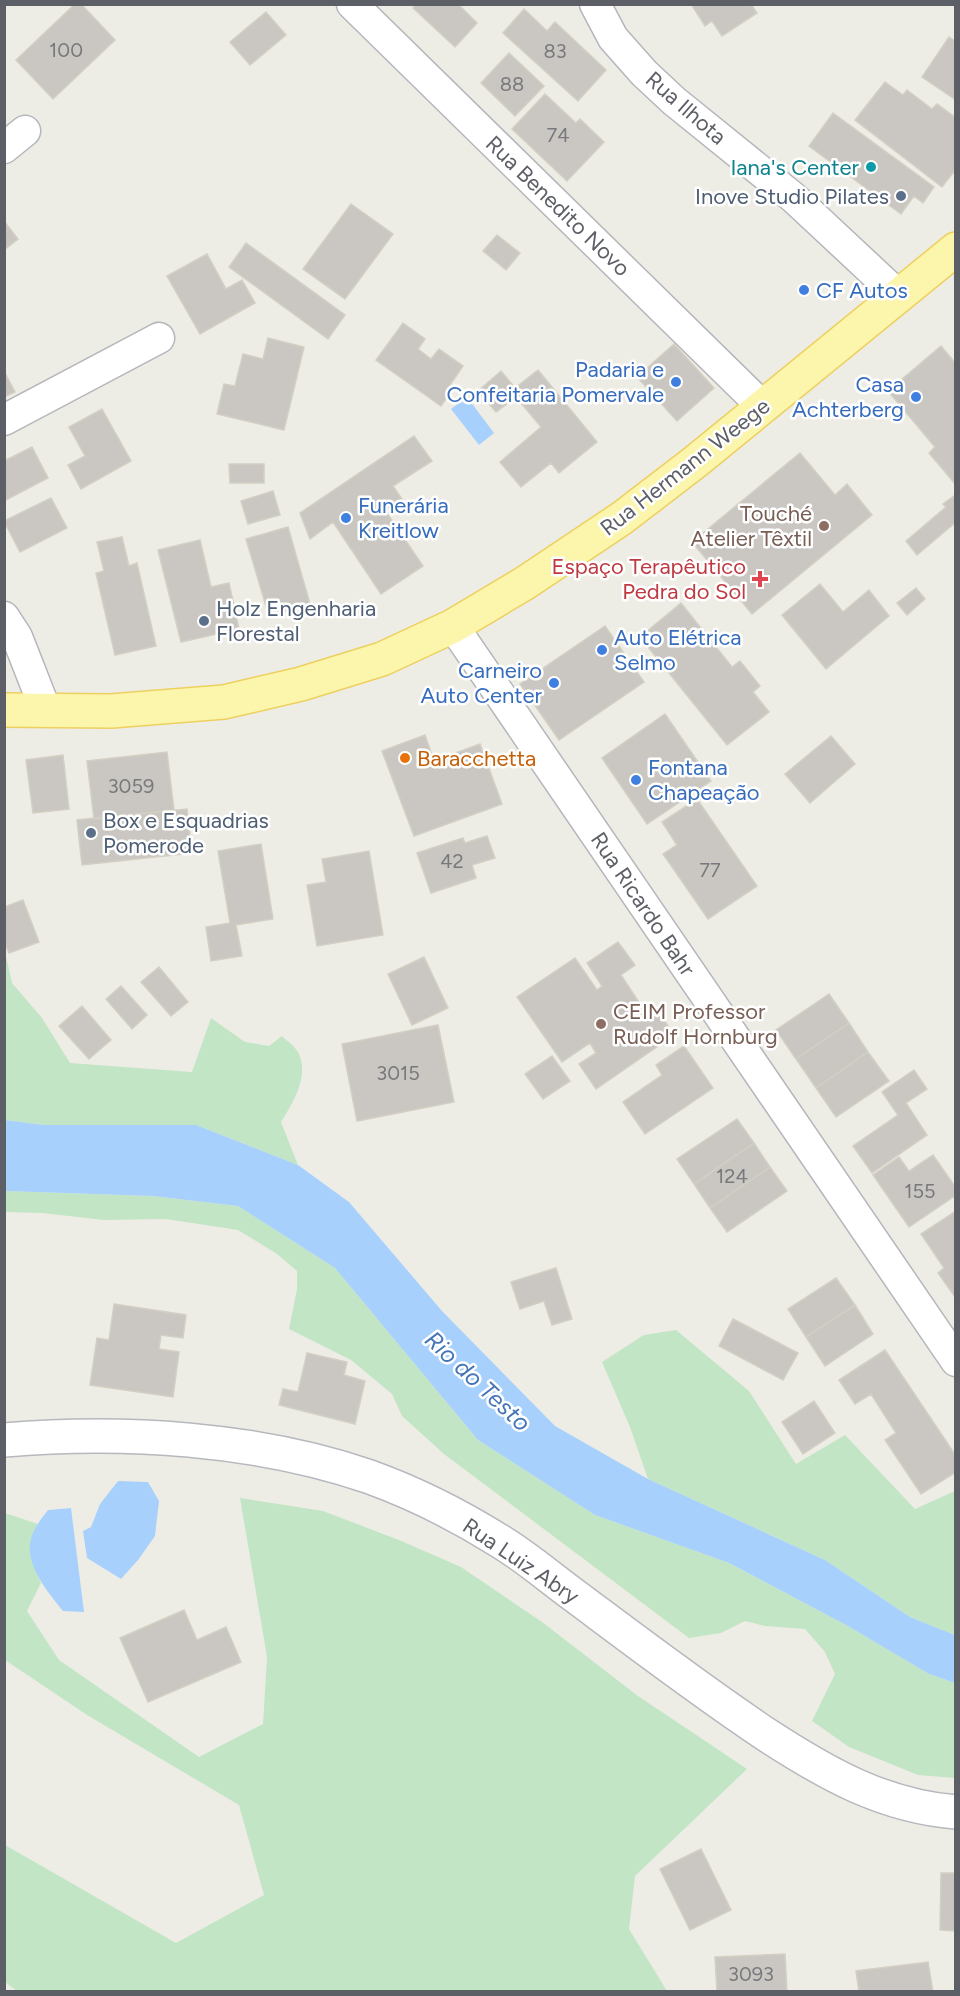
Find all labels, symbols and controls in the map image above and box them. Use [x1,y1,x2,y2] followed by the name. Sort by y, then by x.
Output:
[49,38,83,62] house number: 100
[543,39,567,63] house number: 83
[640,66,732,150] street label: Rua Ilhota
[500,72,524,96] house number: 88
[546,123,570,147] house number: 74
[480,130,636,282] street label: Rua Benedito Novo
[730,154,860,181] place label: Iana's Center
[864,160,878,174] marker: Iana's Center
[695,183,889,210] place label: Inove Studio Pilates
[894,189,908,203] marker: Inove Studio Pilates
[816,277,908,304] place label: CF Autos
[797,283,811,297] marker: CF Autos
[447,356,664,408] place label: Padaria e Confeitaria Pomervale
[792,371,904,423] place label: Casa Achterberg
[669,375,683,389] marker: Padaria e Confeitaria Pomervale
[909,390,923,404] marker: Casa Achterberg
[595,392,775,542] street label: Rua Hermann Weege
[358,492,449,544] place label: Funerária Kreitlow
[691,500,812,552] place label: Touché Atelier Têxtil
[339,511,353,525] marker: Funerária Kreitlow
[817,519,831,533] marker: Touché Atelier Têxtil
[552,553,746,605] place label: Espaço Terapêutico Pedra do Sol
[751,570,769,588] marker: Espaço Terapêutico Pedra do Sol
[216,595,376,647] place label: Holz Engenharia Florestal
[197,614,211,628] marker: Holz Engenharia Florestal
[614,624,742,676] place label: Auto Elétrica Selmo
[595,643,609,657] marker: Auto Elétrica Selmo
[421,657,543,709] place label: Carneiro Auto Center
[547,676,561,690] marker: Carneiro Auto Center
[417,745,536,772] place label: Baracchetta
[398,751,412,765] marker: Baracchetta
[648,754,759,806] place label: Fontana Chapeação
[629,773,643,787] marker: Fontana Chapeação
[108,774,154,798] house number: 3059
[103,807,269,859] place label: Box e Esquadrias Pomerode
[84,826,98,840] marker: Box e Esquadrias Pomerode
[585,827,701,981] street label: Rua Ricardo Bahr
[440,849,464,873] house number: 42
[699,858,721,882] house number: 77
[613,998,778,1050] place label: CEIM Professor Rudolf Hornburg
[594,1017,608,1031] marker: CEIM Professor Rudolf Hornburg
[376,1061,420,1085] house number: 3015
[716,1164,748,1188] house number: 124
[904,1179,936,1203] house number: 155
[419,1325,537,1437] water label: Rio do Testo
[458,1512,585,1610] street label: Rua Luiz Abry
[728,1962,774,1986] house number: 3093

